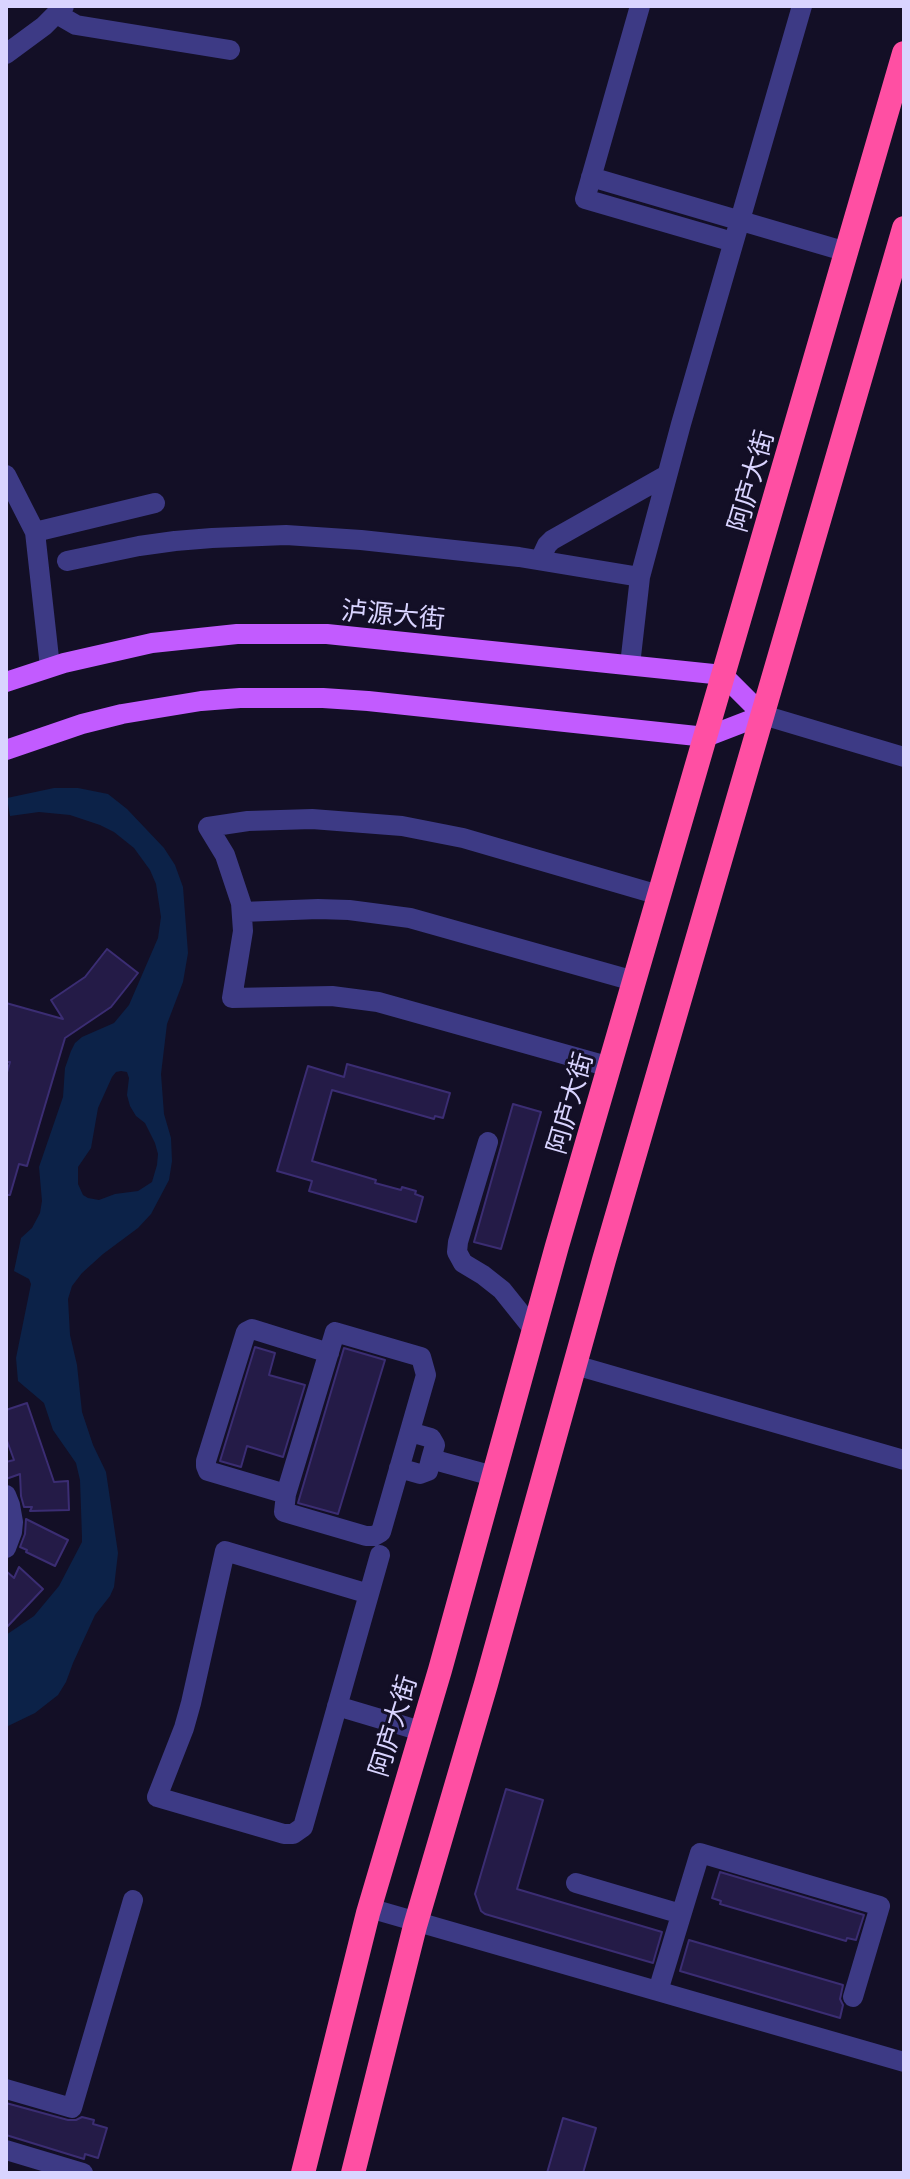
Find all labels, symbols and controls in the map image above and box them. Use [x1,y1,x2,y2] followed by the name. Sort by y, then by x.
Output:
[722,427,780,535] street label: 阿庐大街
[340,595,446,635] street label: 泸源大街
[541,1049,599,1157] street label: 阿庐大街
[363,1672,423,1780] street label: 阿庐大街

